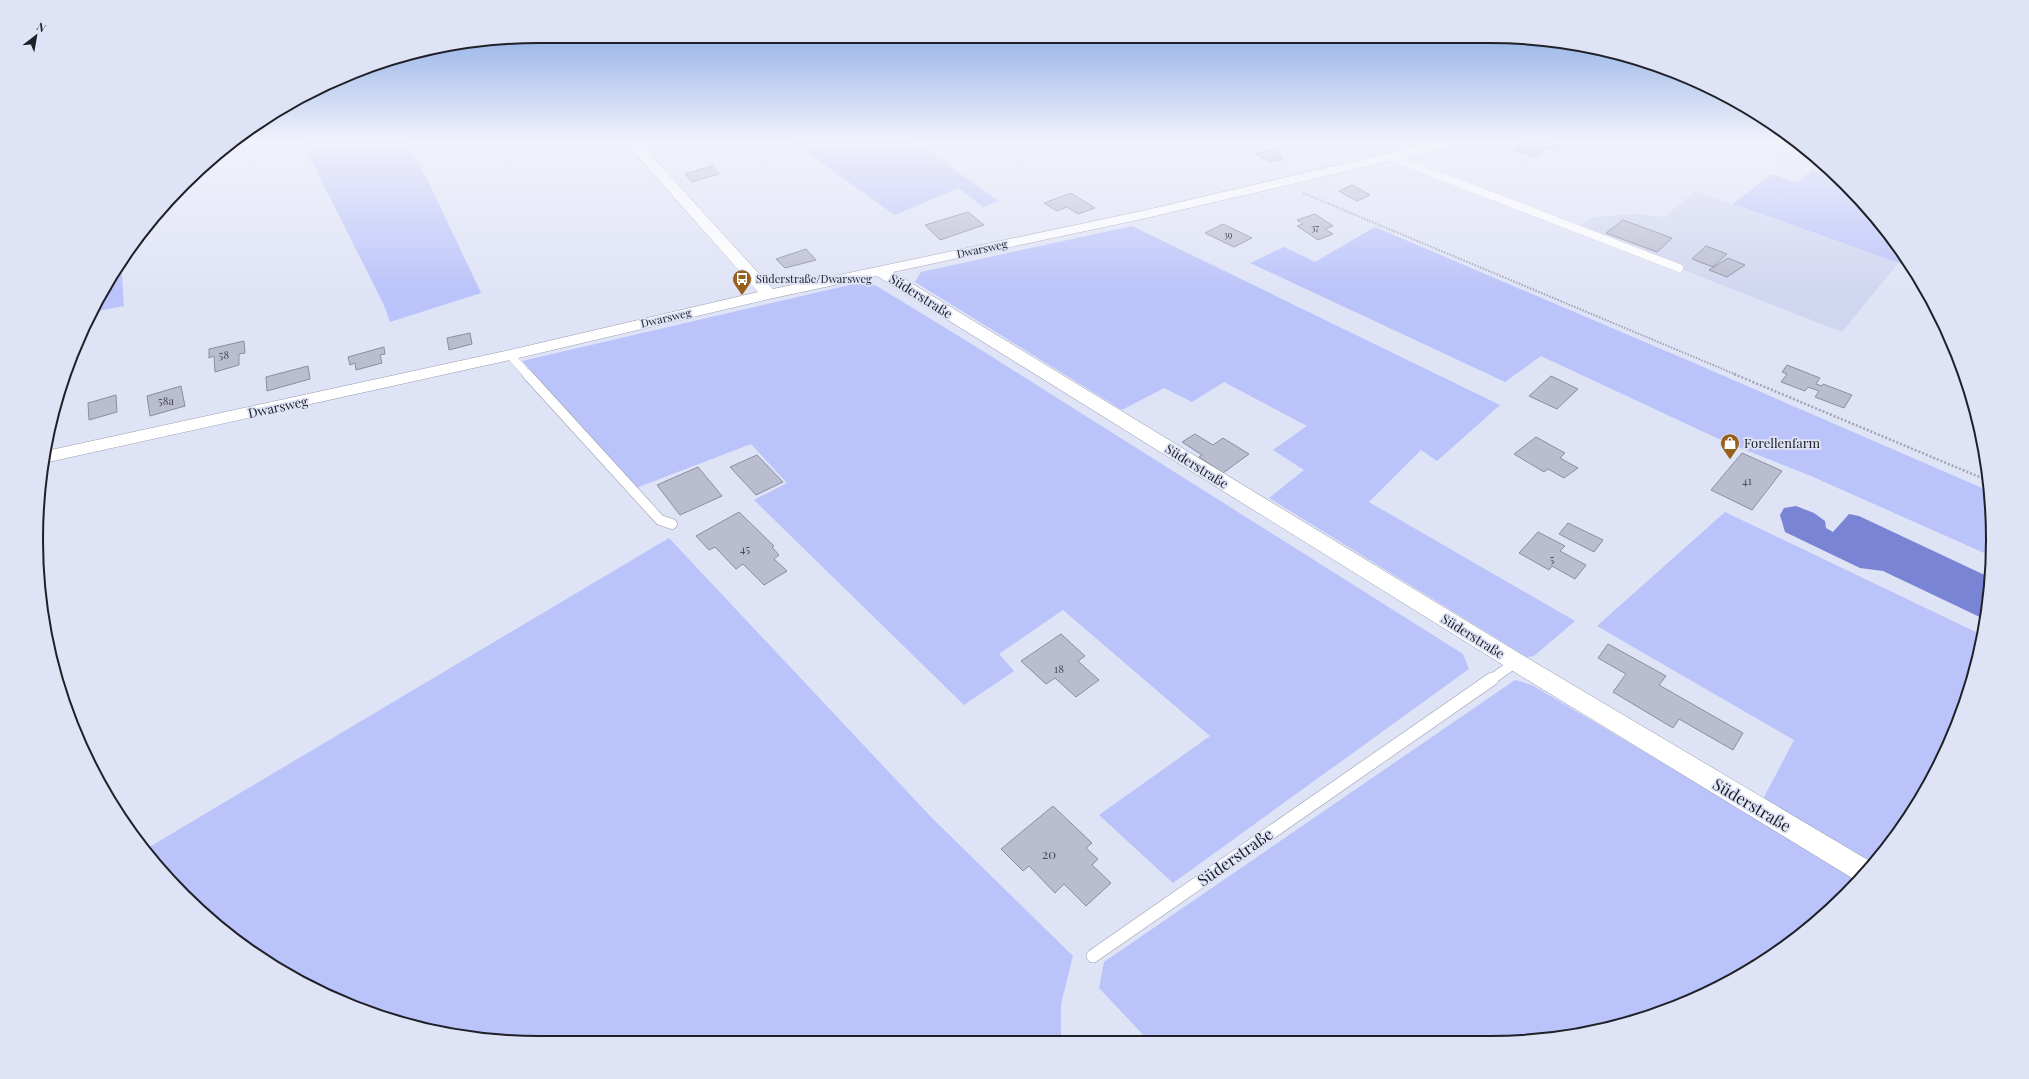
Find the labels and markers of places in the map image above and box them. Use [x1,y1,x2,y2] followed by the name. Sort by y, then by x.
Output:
[731,268,753,296] bus stop icon: Süderstraße/Dwarsweg
[756,271,872,286] place label: Süderstraße/Dwarsweg
[1719,432,1741,460] shop icon: Forellenfarm
[1744,434,1821,451] place label: Forellenfarm

